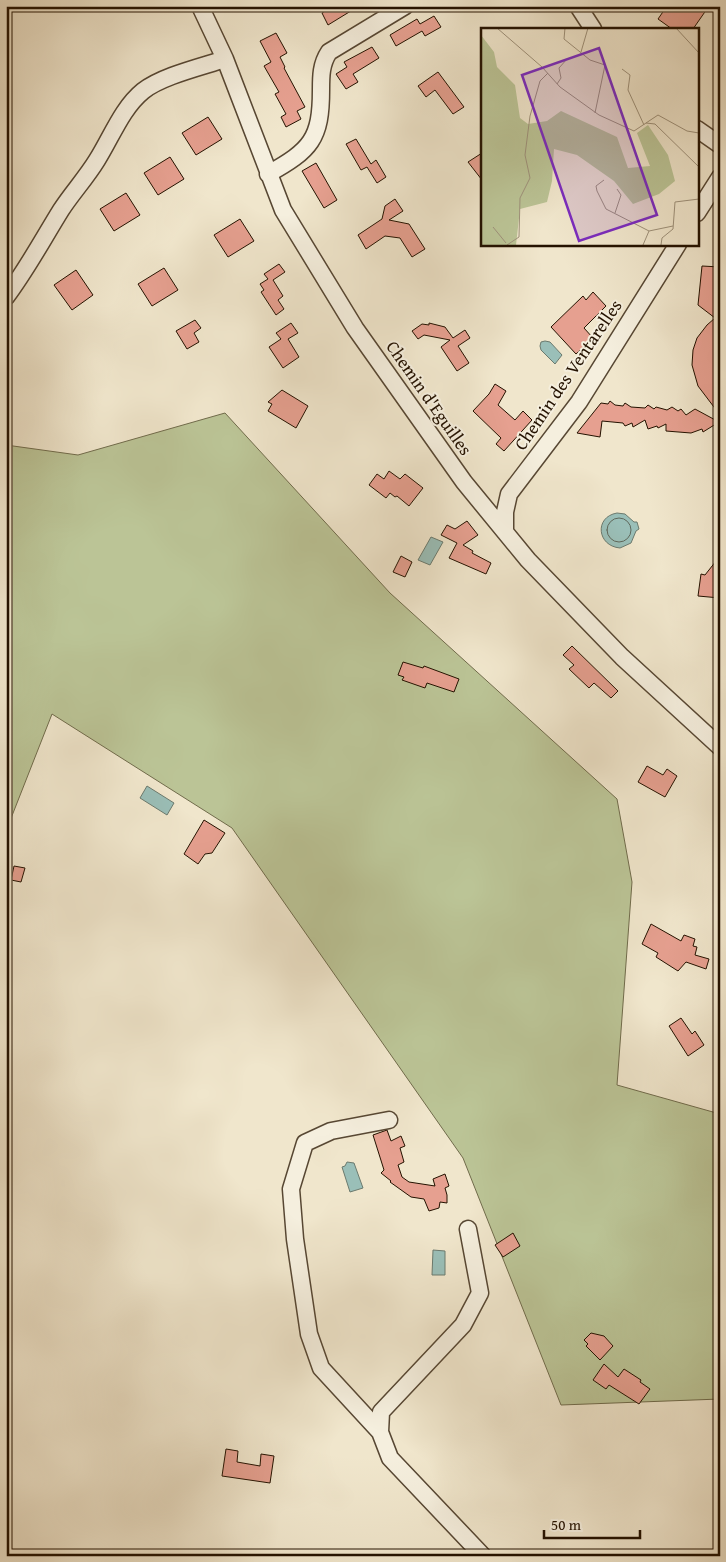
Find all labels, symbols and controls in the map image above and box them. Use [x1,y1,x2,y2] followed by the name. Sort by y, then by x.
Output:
[481,28,698,245] inset map
[507,294,628,456] street label: Chemin des Ventarelles
[380,335,479,461] street label: Chemin d'Eguilles
[544,1507,640,1539] scale bar
[551,1514,582,1535] text: 50 m

